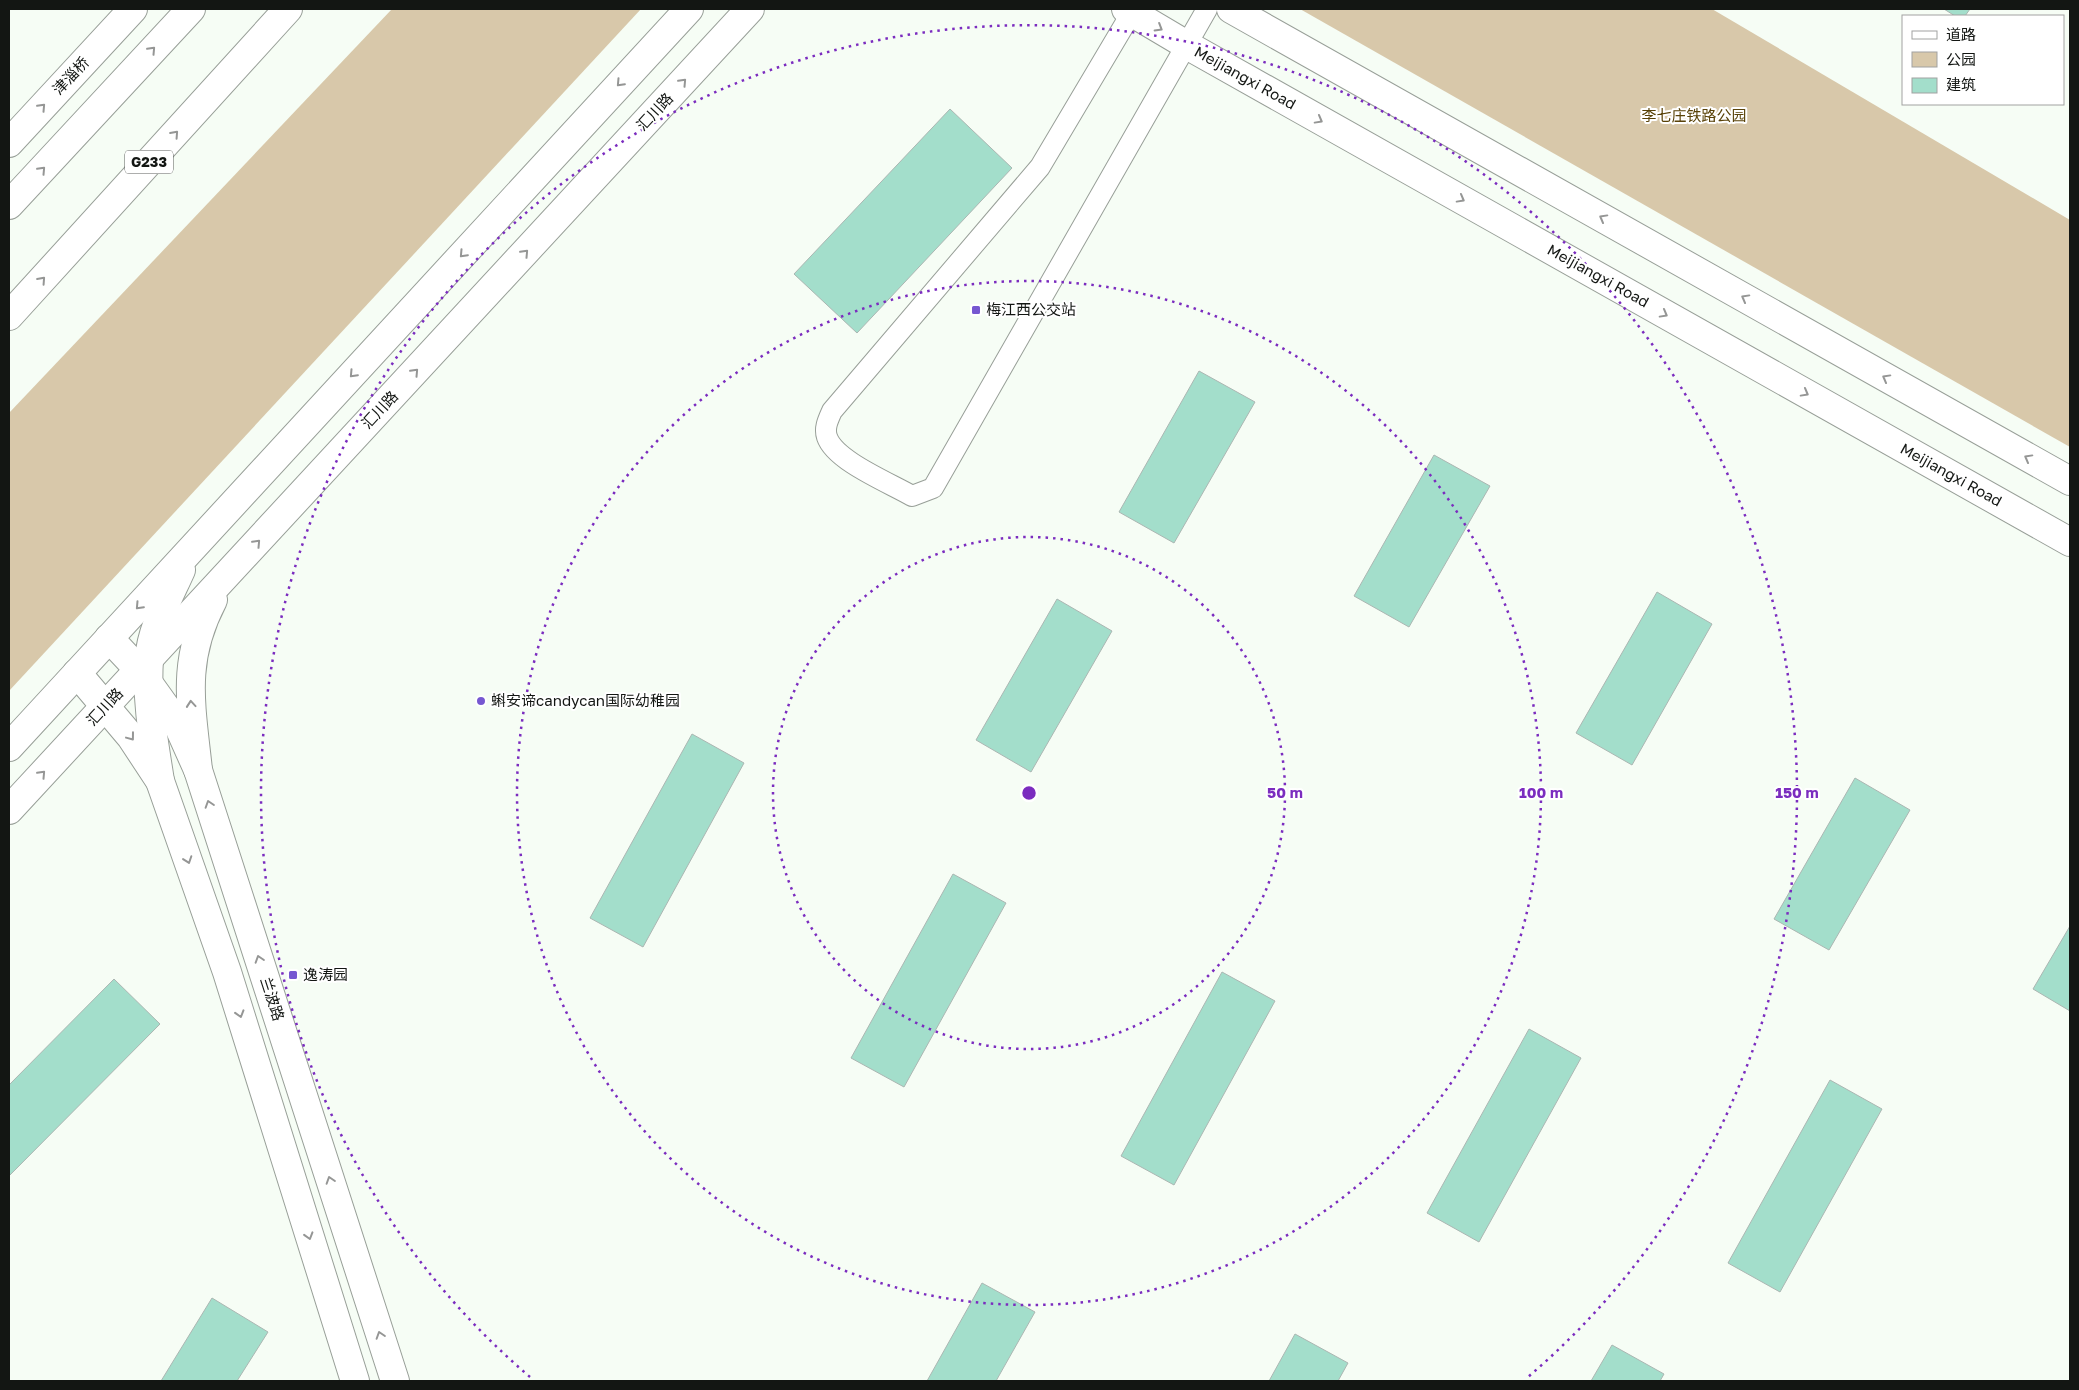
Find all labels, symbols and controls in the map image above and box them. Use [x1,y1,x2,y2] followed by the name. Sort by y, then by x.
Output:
[1902,15,2064,105] legend
[1153,22,1162,32] one-way arrow
[1946,25,1976,43] text: 道路
[1192,42,1299,112] street label: Meijiangxi Road
[146,47,155,56] one-way arrow
[1946,50,1976,68] text: 公园
[48,53,92,98] street label: 津淄桥
[1946,75,1976,93] text: 建筑
[617,78,626,87] one-way arrow
[677,78,686,87] one-way arrow
[632,89,676,134] street label: 汇川路
[36,104,45,113] one-way arrow
[1641,106,1747,124] park label: 李七庄铁路公园
[1314,113,1323,123] one-way arrow
[169,130,178,139] one-way arrow
[125,150,173,173] road number: G233
[36,166,45,175] one-way arrow
[1456,193,1465,203] one-way arrow
[1599,215,1608,225] one-way arrow
[1545,240,1652,310] street label: Meijiangxi Road
[460,249,469,258] one-way arrow
[519,249,528,258] one-way arrow
[36,276,45,285] one-way arrow
[1741,294,1750,304] one-way arrow
[986,300,1076,318] place label: 梅江西公交站
[970,304,982,316] marker: 梅江西公交站
[1658,307,1667,317] one-way arrow
[349,368,358,377] one-way arrow
[409,369,418,378] one-way arrow
[1883,374,1892,384] one-way arrow
[357,387,401,432] street label: 汇川路
[1800,387,1809,397] one-way arrow
[1898,439,2005,509] street label: Meijiangxi Road
[2024,454,2033,464] one-way arrow
[251,539,260,548] one-way arrow
[136,601,145,610] one-way arrow
[82,684,126,729] street label: 汇川路
[491,691,680,709] place label: 蝌安谛candycan国际幼稚园
[475,695,487,707] marker: 蝌安谛candycan国际幼稚园
[186,699,197,707] one-way arrow
[125,731,134,741] one-way arrow
[36,771,45,780] one-way arrow
[1267,783,1303,801] text: 50 m
[1519,783,1563,801] text: 100 m
[1775,783,1819,801] text: 150 m
[1020,784,1038,802] centre of rings
[205,800,215,809] one-way arrow
[182,855,192,864] one-way arrow
[255,955,265,963] one-way arrow
[303,965,348,983] place label: 逸涛园
[287,969,299,981] marker: 逸涛园
[257,975,288,1023] street label: 兰波路
[234,1010,244,1018] one-way arrow
[326,1176,336,1185] one-way arrow
[304,1231,314,1240] one-way arrow
[376,1331,386,1340] one-way arrow

